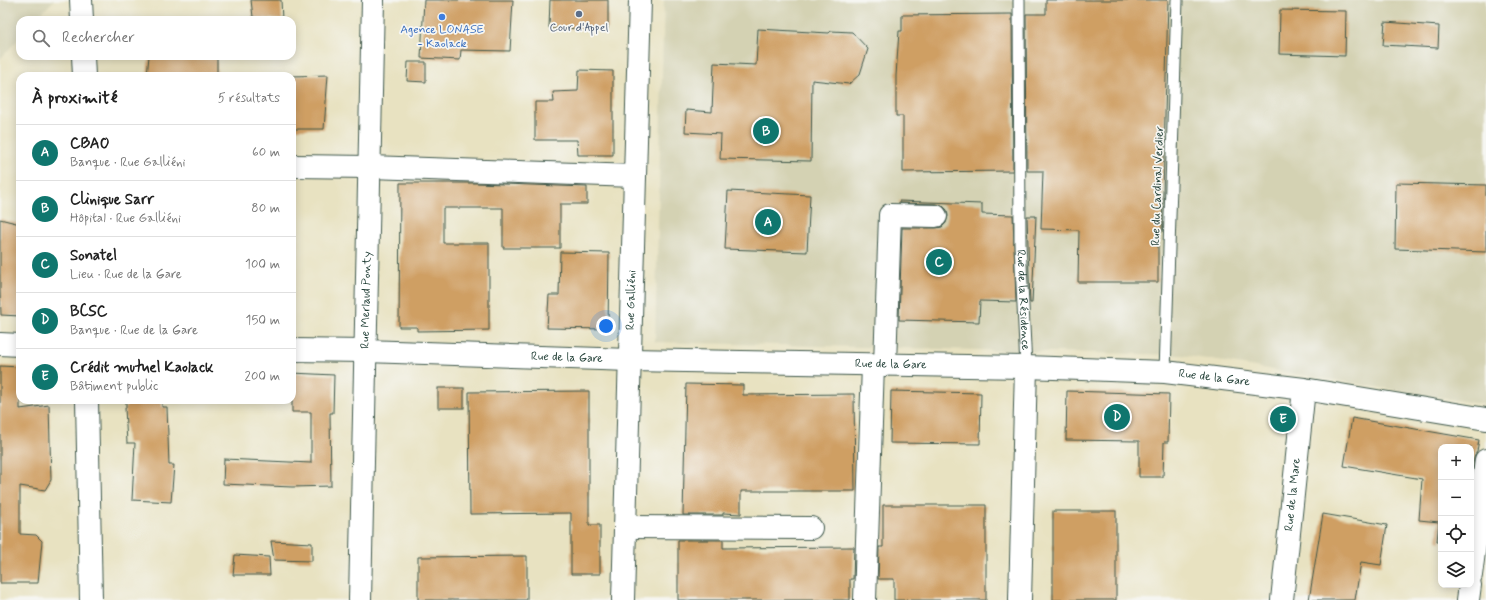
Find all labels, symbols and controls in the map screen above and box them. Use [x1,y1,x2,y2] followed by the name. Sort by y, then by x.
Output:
[574,9,584,19] marker: Cour d'Appel
[437,12,447,22] marker: Agence LONASE - Kaolack
[16,16,296,60] search box
[549,20,609,36] place label: Cour d'Appel
[400,22,484,52] place label: Agence LONASE - Kaolack
[30,27,52,49] icon: search
[62,28,135,48] text: Rechercher
[32,87,117,109] text: À proximité
[218,90,280,107] text: 5 résultats
[753,116,779,146] pin: B
[1148,126,1168,246] street label: Rue du Cardinal Verdier
[70,134,109,154] text: CBAO
[41,144,49,161] text: A
[252,144,280,161] text: 60 m
[70,154,186,171] text: Banque · Rue Galliéni
[70,190,154,210] text: Clinique Sarr
[41,200,49,217] text: B
[251,200,280,217] text: 80 m
[755,207,781,237] pin: A
[70,210,181,227] text: Hôpital · Rue Galliéni
[70,246,117,266] text: Sonatel
[926,247,952,277] pin: C
[1012,249,1033,351] street label: Rue de la Résidence
[357,251,376,349] street label: Rue Merlaud Ponty
[40,256,50,273] text: C
[245,256,280,273] text: 100 m
[70,266,182,283] text: Lieu · Rue de la Gare
[623,269,640,330] street label: Rue Galliéni
[70,302,107,322] text: BCSC
[41,312,49,329] text: D
[246,312,280,329] text: 150 m
[596,316,616,336] your location
[70,322,198,339] text: Banque · Rue de la Gare
[531,349,603,367] street label: Rue de la Gare
[855,356,927,373] street label: Rue de la Gare
[70,358,213,378] text: Crédit mutuel Kaolack
[1178,366,1251,390] street label: Rue de la Gare
[41,368,49,385] text: E
[245,368,280,385] text: 200 m
[70,378,158,395] text: Bâtiment public
[1104,402,1130,432] pin: D
[1270,404,1296,434] pin: E
[1438,444,1474,588] map controls
[1438,444,1474,480] button: +
[1281,457,1305,532] street label: Rue de la Mare
[1438,480,1474,516] button: −
[1438,516,1474,552] button: locate
[1438,552,1474,588] button: layers

